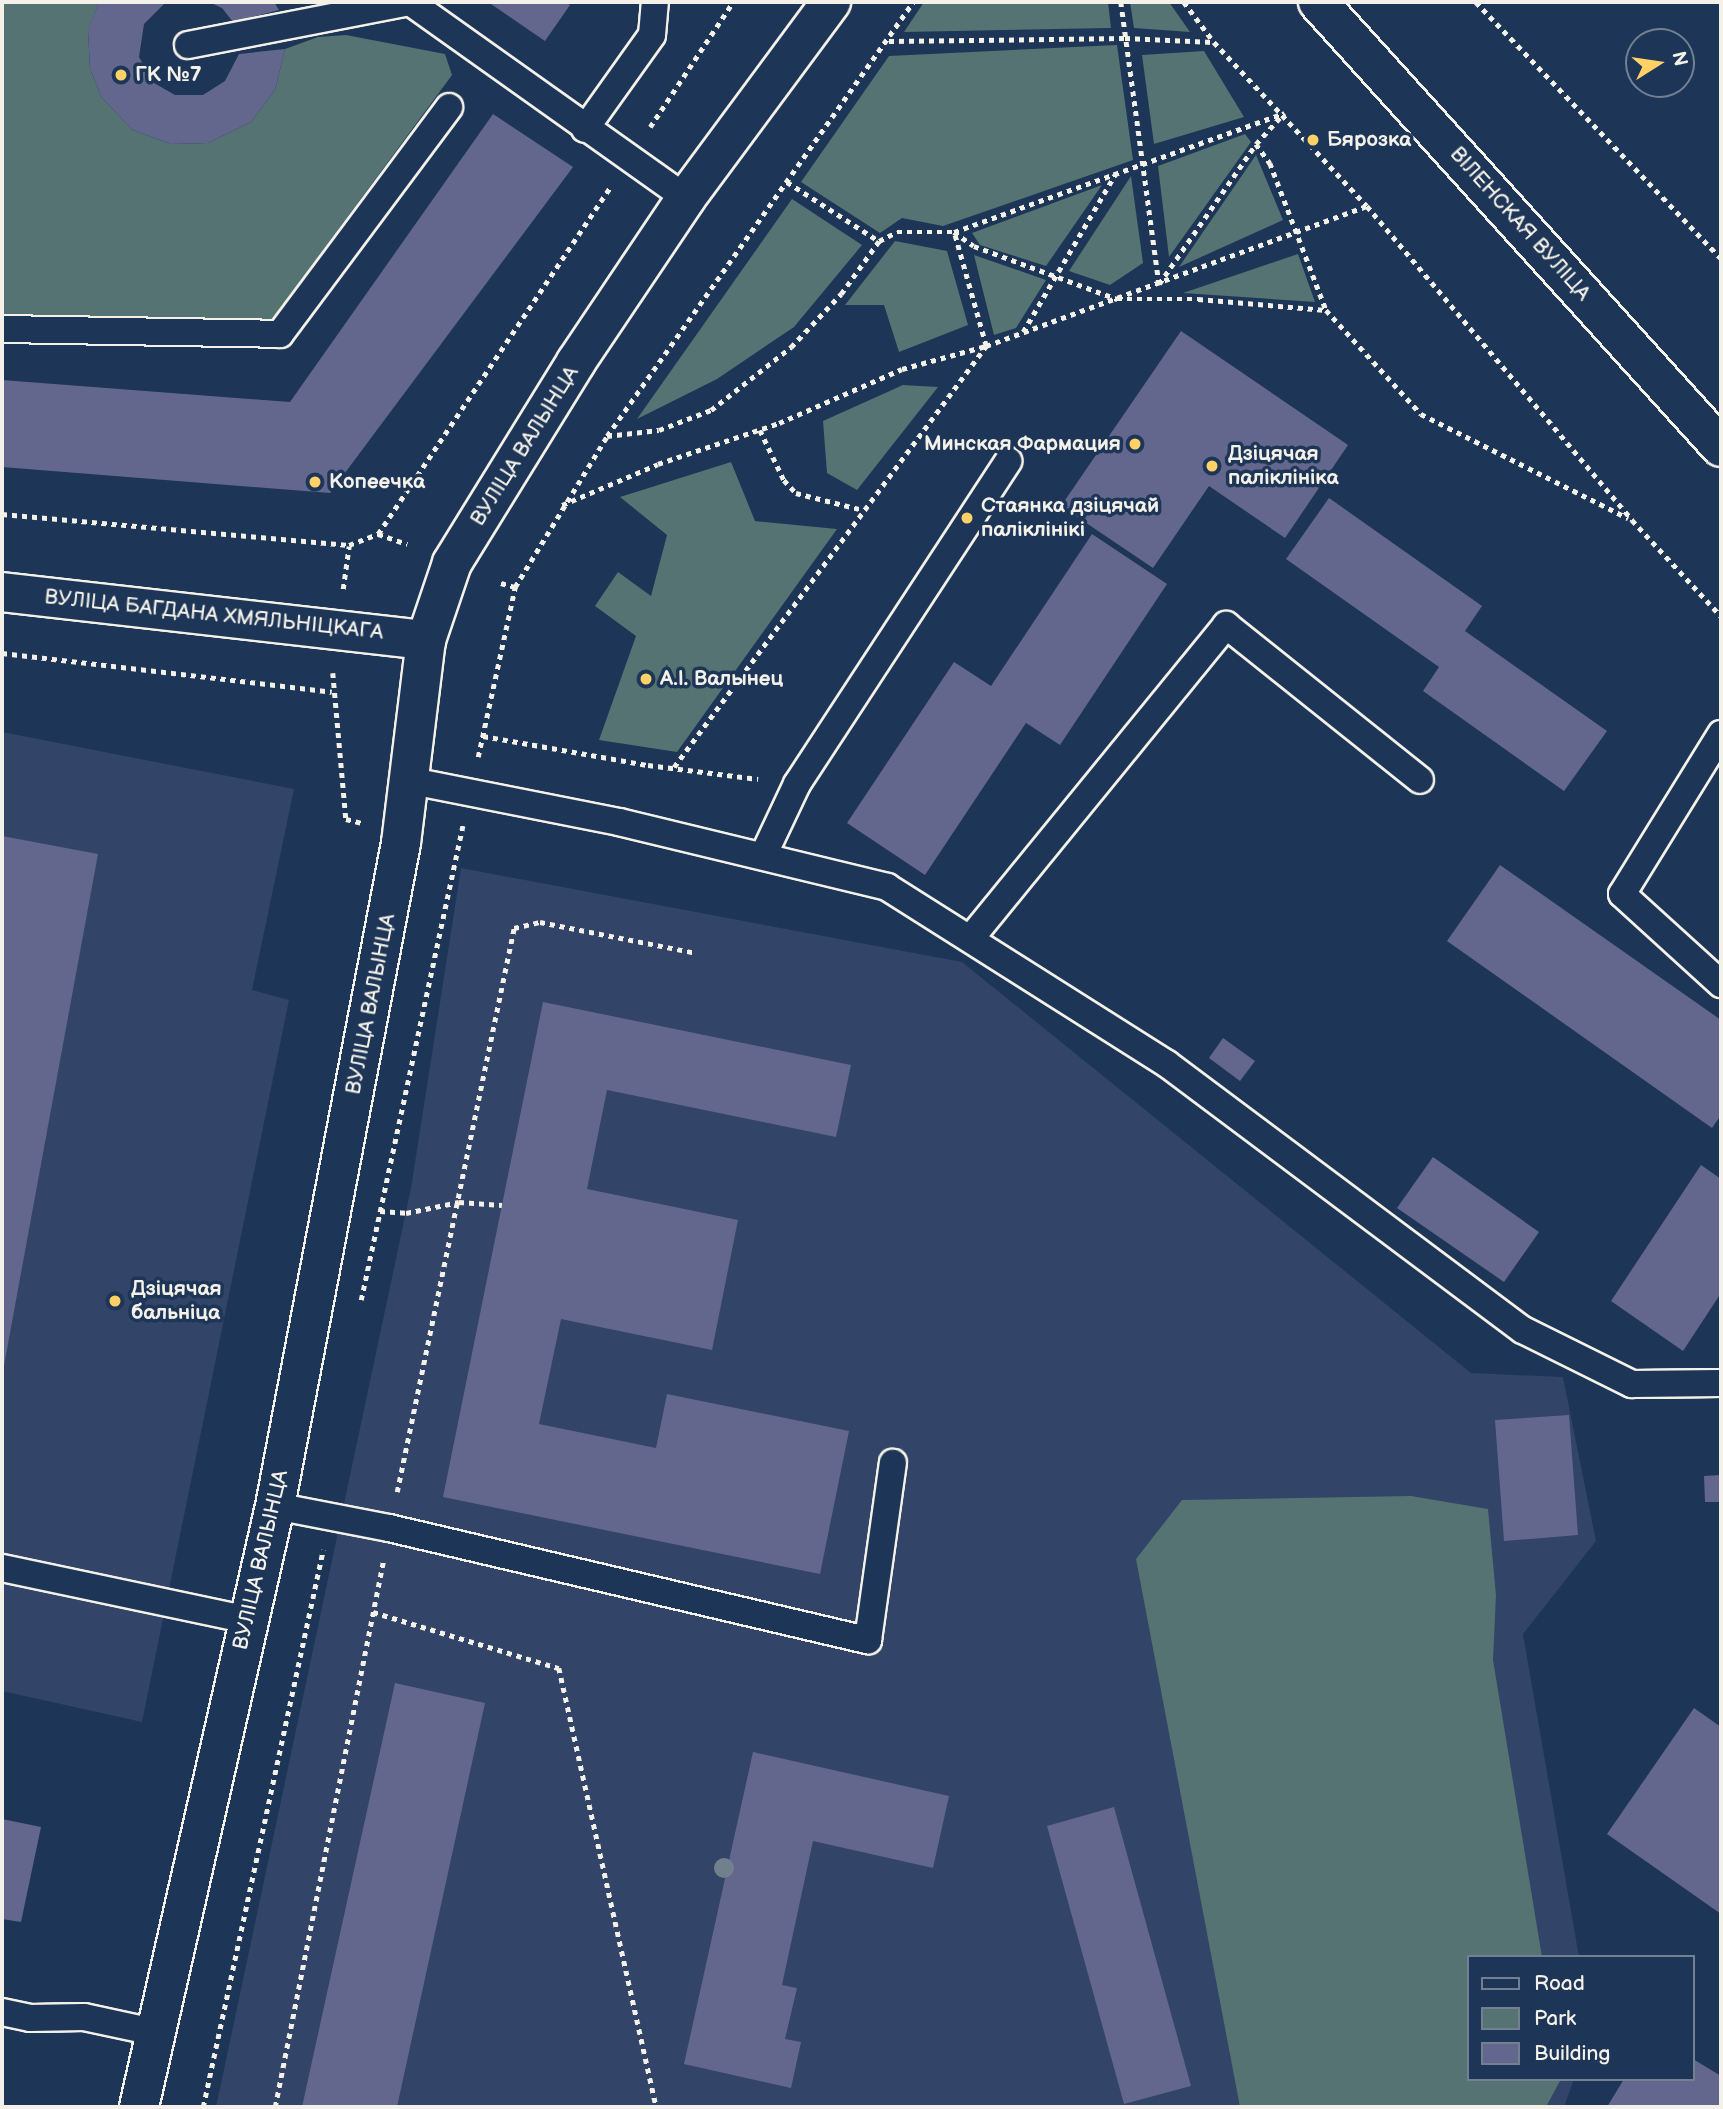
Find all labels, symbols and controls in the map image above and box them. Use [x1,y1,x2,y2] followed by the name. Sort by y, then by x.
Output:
[1625,28,1695,98] north arrow
[1666,50,1692,68] text: N
[135,62,202,88] place label: ГК №7
[113,67,129,83] marker: ГК №7
[1327,127,1411,153] place label: Бярозка
[1305,132,1321,148] marker: Бярозка
[1444,142,1596,306] street label: ВІЛЕНСКАЯ ВУЛІЦА
[466,361,584,531] street label: ВУЛІЦА ВАЛЫНЦА
[924,431,1121,457] place label: Минская Фармация
[1127,436,1143,452] marker: Минская Фармация
[1228,441,1339,491] place label: Дзіцячая паліклініка
[1202,456,1222,476] marker: Дзіцячая паліклініка
[329,469,425,495] place label: Копеечка
[307,474,323,490] marker: Копеечка
[981,493,1159,543] place label: Стаянка дзіцячай паліклінікі
[959,510,975,526] marker: Стаянка дзіцячай паліклінікі
[43,585,385,645] street label: ВУЛІЦА БАГДАНА ХМЯЛЬНІЦКАГА
[660,666,783,692] place label: А.І. Валынец
[638,671,654,687] marker: А.І. Валынец
[341,912,401,1096] street label: ВУЛІЦА ВАЛЫНЦА
[131,1276,222,1326] place label: Дзіцячая бальніца
[105,1291,125,1311] marker: Дзіцячая бальніца
[228,1468,294,1652] street label: ВУЛІЦА ВАЛЫНЦА
[1468,1955,1695,2081] legend
[1534,1971,1585,1996] text: Road
[1534,2006,1576,2031] text: Park
[1534,2041,1610,2066] text: Building

